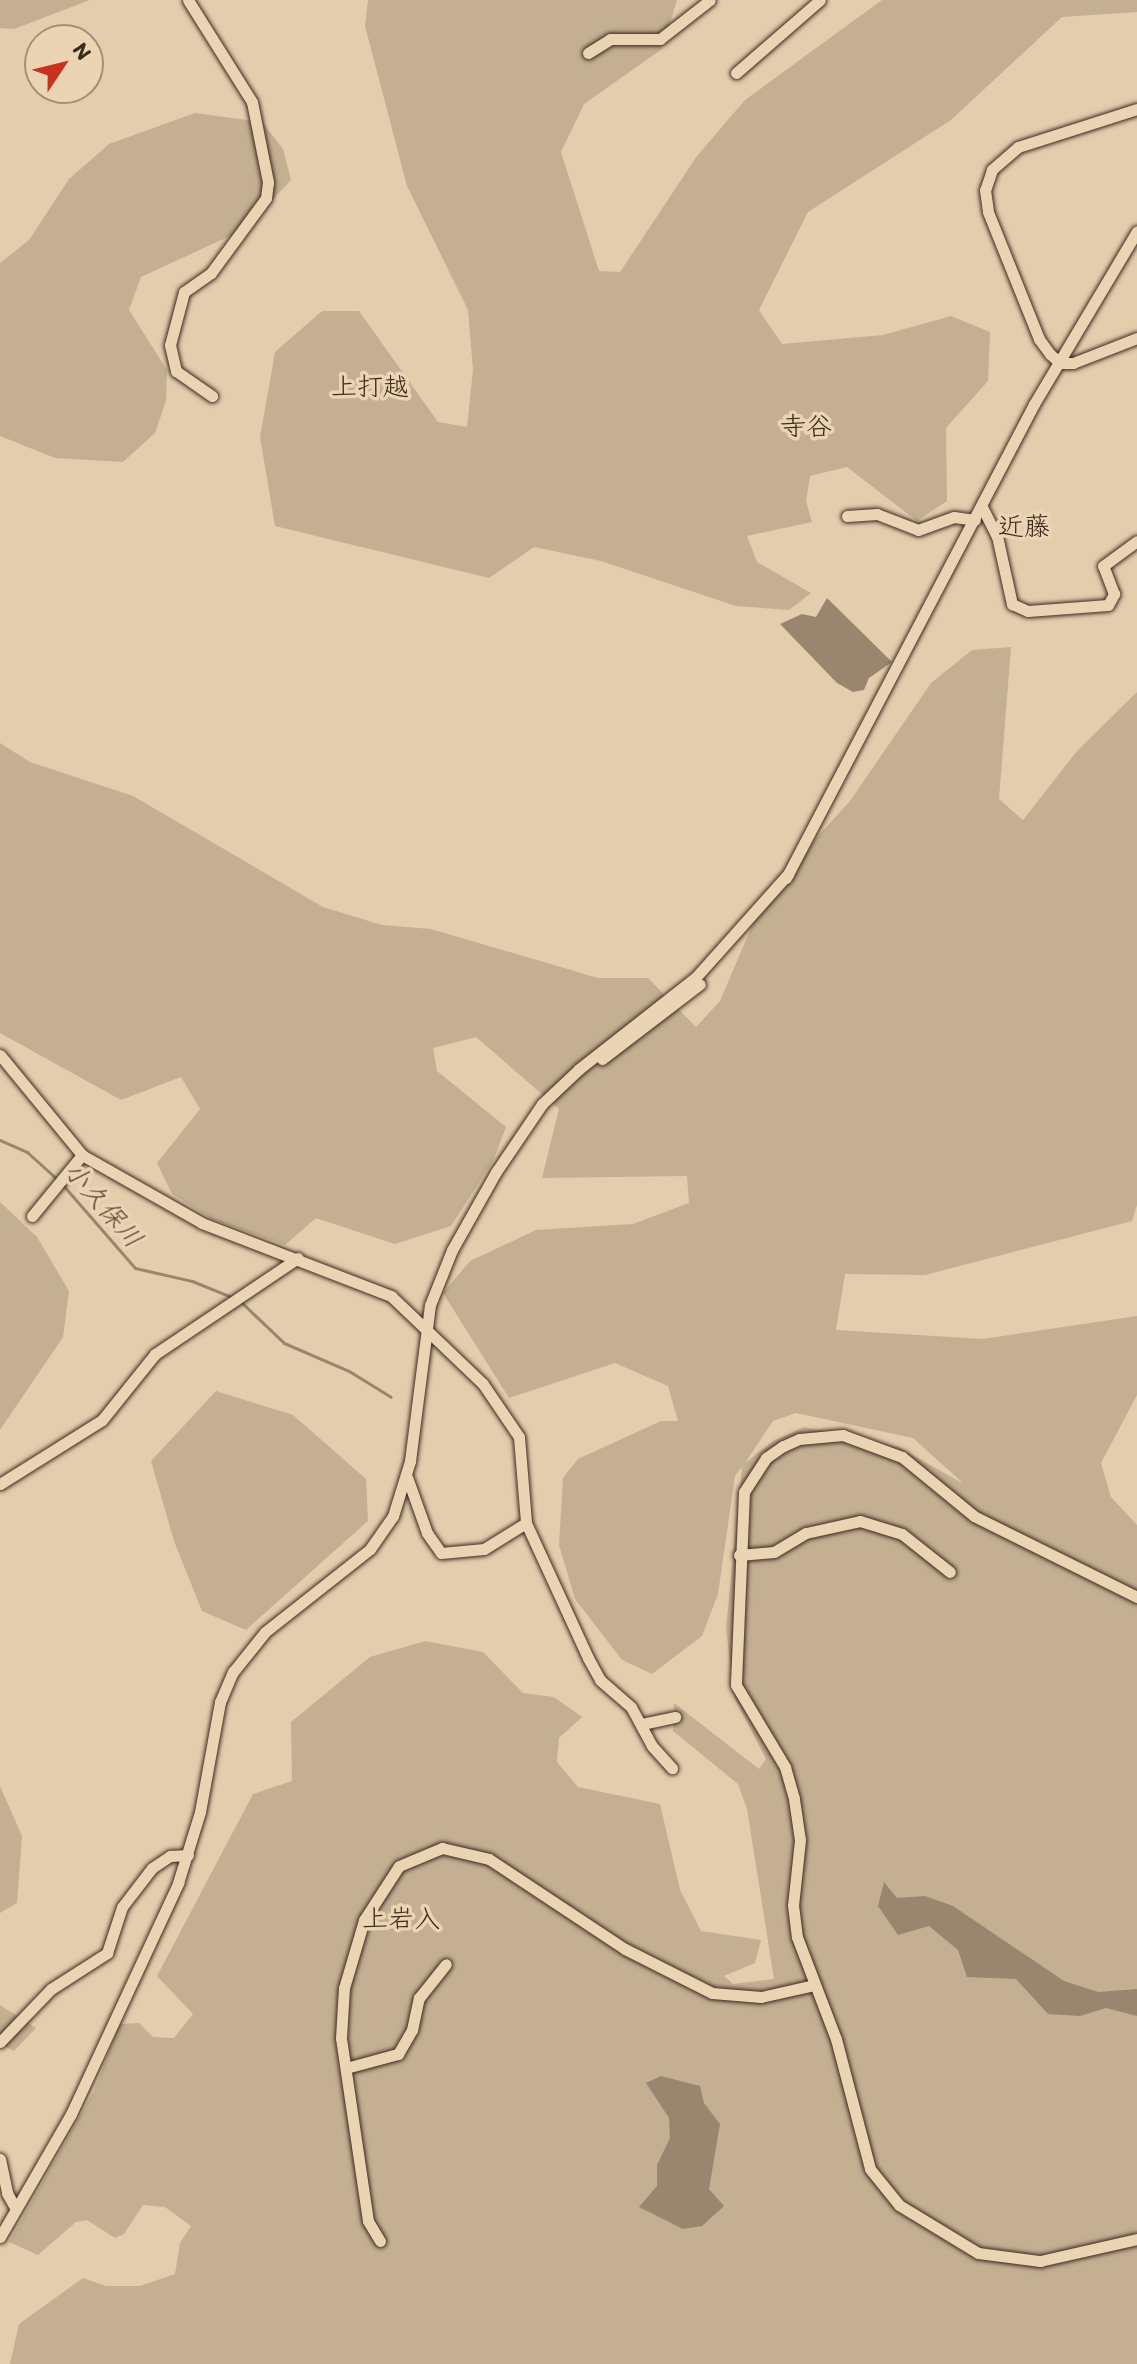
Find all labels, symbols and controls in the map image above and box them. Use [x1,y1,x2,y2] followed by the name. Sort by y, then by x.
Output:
[24,24,104,104] north arrow
[67,37,98,65] text: N
[331,371,409,403] district label: 上打越
[780,411,832,443] district label: 寺谷
[998,511,1050,543] district label: 近藤
[57,1156,149,1254] water label: 小久保川
[362,1903,440,1935] district label: 上岩入

